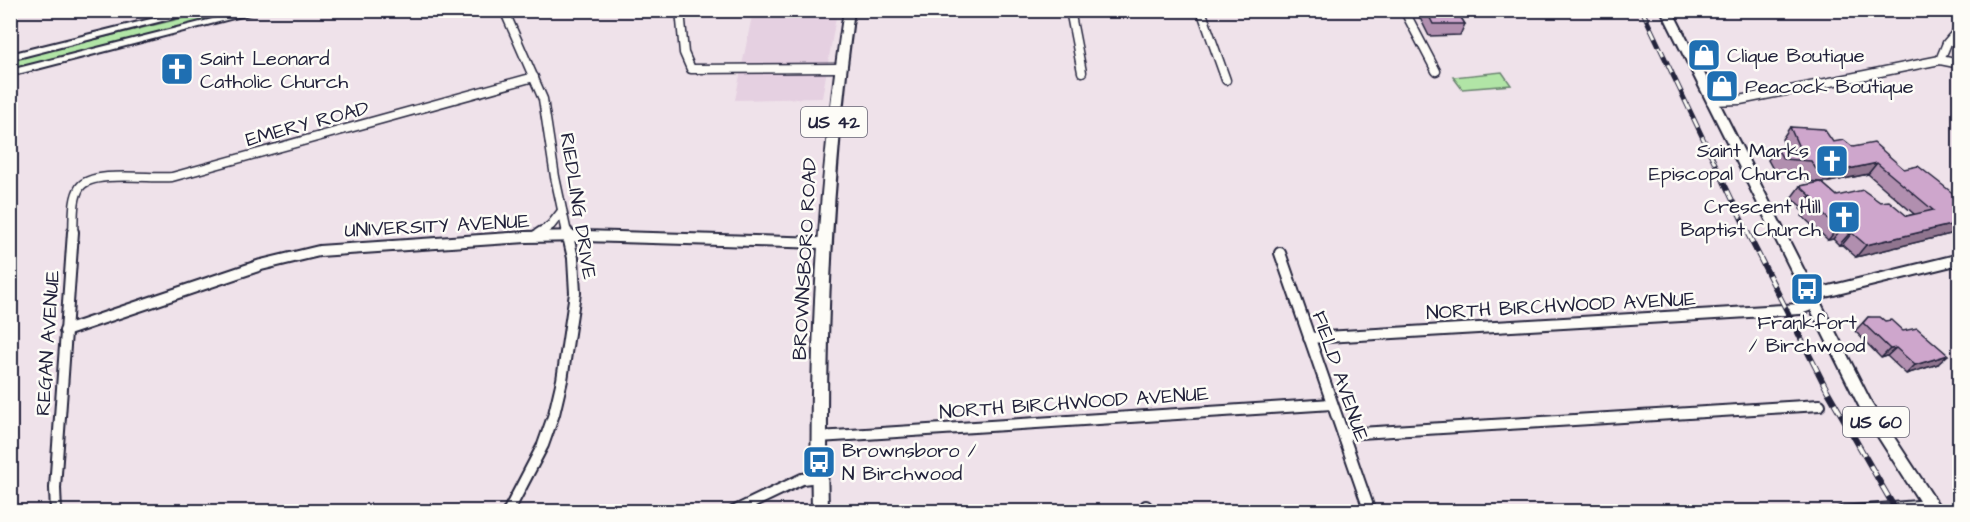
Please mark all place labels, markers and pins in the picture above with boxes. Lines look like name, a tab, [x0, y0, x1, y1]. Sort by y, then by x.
shop icon: Clique Boutique	[1686, 37, 1722, 73]
place label: Clique Boutique	[1727, 42, 1865, 70]
place label: Saint Leonard Catholic Church	[200, 45, 348, 96]
church icon: Saint Leonard Catholic Church	[159, 51, 195, 87]
shop icon: Peacock Boutique	[1704, 68, 1740, 104]
place label: Peacock Boutique	[1745, 73, 1914, 101]
place label: Saint Marks Episcopal Church	[1649, 137, 1809, 188]
church icon: Saint Marks Episcopal Church	[1814, 143, 1850, 179]
place label: Crescent Hill Baptist Church	[1680, 193, 1821, 244]
church icon: Crescent Hill Baptist Church	[1826, 199, 1862, 235]
bus stop icon: Frankfort / Birchwood	[1789, 271, 1825, 307]
place label: Frankfort / Birchwood	[1749, 309, 1865, 360]
place label: Brownsboro / N Birchwood	[842, 437, 977, 488]
bus stop icon: Brownsboro / N Birchwood	[801, 444, 837, 480]

